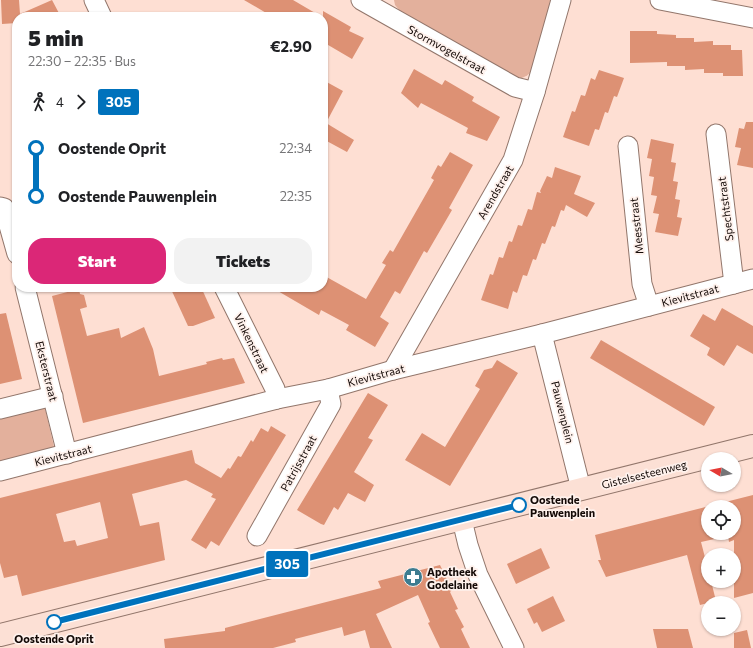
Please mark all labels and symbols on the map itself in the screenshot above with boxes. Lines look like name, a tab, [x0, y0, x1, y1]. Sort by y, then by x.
street label: Stormvogelstraat	[406, 22, 489, 76]
street label: Arendstraat	[474, 162, 516, 221]
street label: Spechtstraat	[715, 176, 735, 242]
street label: Meesstraat	[627, 197, 645, 255]
street label: Kievitstraat	[660, 281, 720, 309]
street label: Vinkenstraat	[232, 311, 272, 375]
street label: Eksterstraat	[33, 339, 61, 403]
street label: Kievitstraat	[346, 361, 406, 389]
street label: Pauwenplein	[549, 379, 577, 445]
street label: Patrijsstraat	[277, 432, 319, 493]
street label: Kievitstraat	[33, 441, 93, 468]
north arrow	[701, 452, 741, 492]
street label: Gistelsesteenweg	[600, 457, 688, 491]
place label: Oostende Pauwenplein	[530, 493, 595, 519]
marker: Oostende Pauwenplein	[511, 497, 527, 513]
line badge: 305	[264, 551, 310, 577]
place label: Apotheek Godelaine	[427, 565, 478, 591]
pharmacy icon: Apotheek Godelaine	[402, 566, 424, 588]
marker: Oostende Oprit	[46, 614, 62, 630]
place label: Oostende Oprit	[14, 632, 94, 645]

